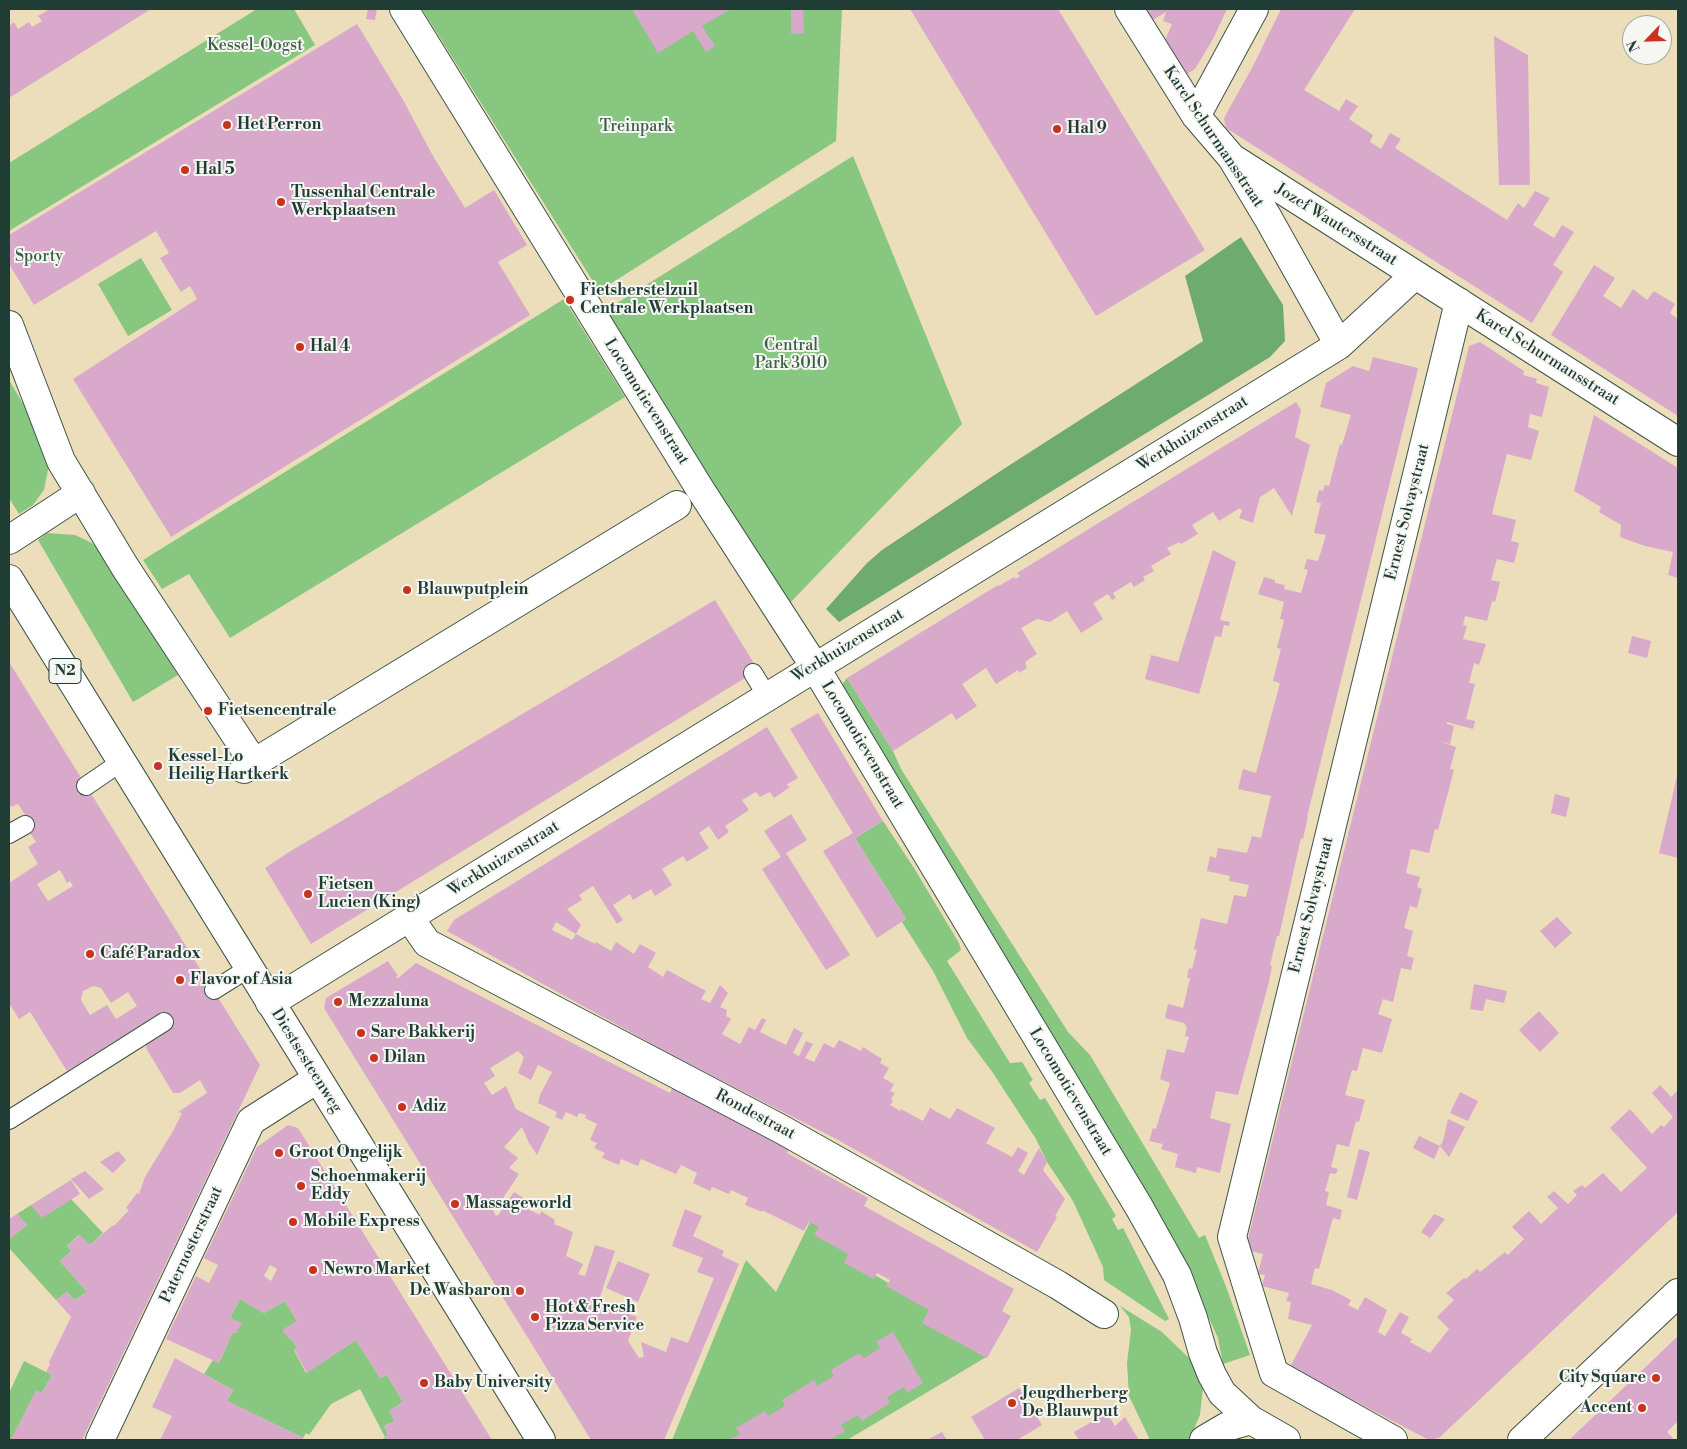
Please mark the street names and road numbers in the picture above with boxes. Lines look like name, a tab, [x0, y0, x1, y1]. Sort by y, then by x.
street label: Karel Schurmansstraat	[1158, 63, 1268, 211]
street label: Jozef Wautersstraat	[1271, 180, 1401, 270]
street label: Karel Schurmansstraat	[1471, 306, 1623, 410]
street label: Locomotievenstraat	[599, 335, 693, 469]
street label: Werkhuizenstraat	[1134, 392, 1252, 476]
street label: Ernest Solvaystraat	[1382, 442, 1434, 582]
street label: Werkhuizenstraat	[788, 605, 908, 687]
road number: N2	[49, 658, 81, 684]
street label: Locomotievenstraat	[816, 678, 908, 812]
street label: Werkhuizenstraat	[445, 817, 563, 901]
street label: Ernest Solvaystraat	[1286, 835, 1338, 975]
street label: Diestsesteenweg	[266, 1005, 346, 1117]
street label: Locomotievenstraat	[1024, 1025, 1116, 1159]
street label: Rondestraat	[712, 1086, 798, 1144]
street label: Paternosterstraat	[157, 1184, 227, 1306]

